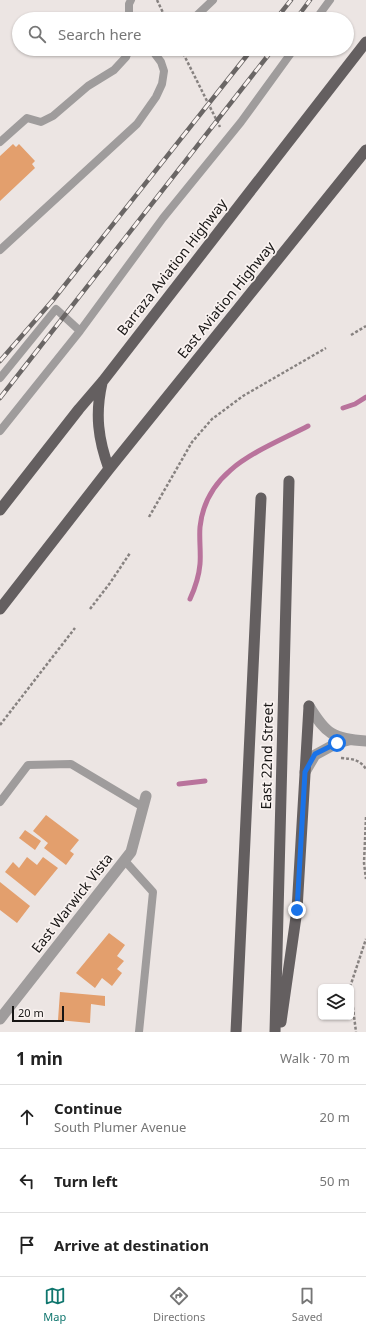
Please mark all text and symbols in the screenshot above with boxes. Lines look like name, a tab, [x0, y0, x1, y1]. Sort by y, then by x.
search box	[12, 12, 354, 56]
icon: search	[26, 23, 48, 45]
text: Search here	[58, 24, 141, 44]
street label: Barraza Aviation Highway	[112, 194, 231, 339]
street label: East Aviation Highway	[173, 237, 279, 362]
street label: East 22nd Street	[256, 702, 277, 810]
route start	[328, 734, 346, 752]
street label: East Warwick Vista	[27, 849, 116, 956]
route end	[288, 901, 306, 919]
map controls	[318, 984, 354, 1020]
button: layers	[318, 984, 354, 1020]
scale bar	[12, 1004, 64, 1023]
text: 20 m	[18, 1005, 44, 1020]
text: 1 min	[16, 1047, 63, 1070]
text: Walk · 70 m	[280, 1049, 350, 1067]
text: Continue	[54, 1098, 122, 1118]
icon: ahead	[16, 1106, 38, 1128]
text: 20 m	[320, 1108, 350, 1126]
text: South Plumer Avenue	[54, 1118, 186, 1136]
icon: left	[16, 1170, 38, 1192]
text: Turn left	[54, 1171, 118, 1191]
text: 50 m	[320, 1172, 350, 1190]
icon: arrive	[16, 1234, 38, 1256]
text: Arrive at destination	[54, 1235, 209, 1255]
tab: Map	[43, 1285, 66, 1324]
tab: Directions	[153, 1285, 205, 1324]
tab: Saved	[292, 1285, 323, 1324]

